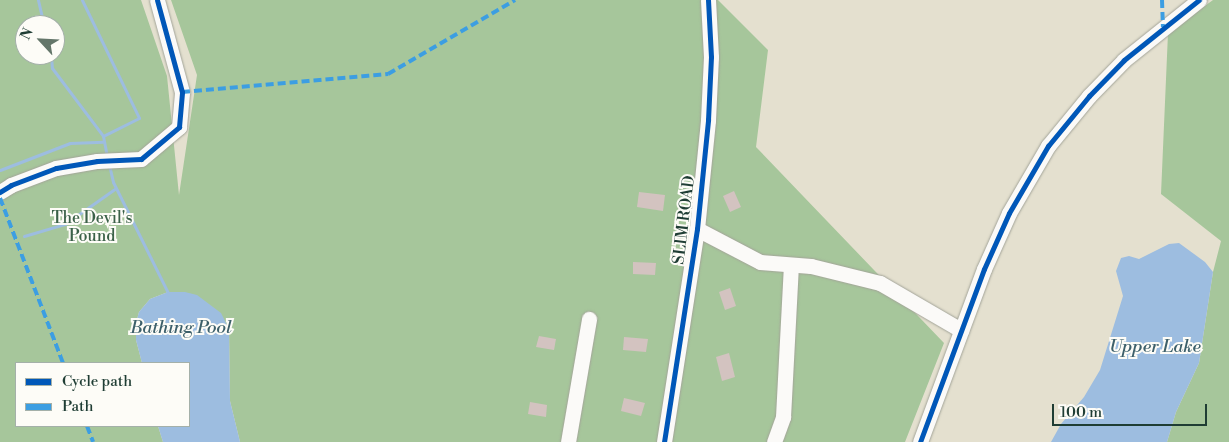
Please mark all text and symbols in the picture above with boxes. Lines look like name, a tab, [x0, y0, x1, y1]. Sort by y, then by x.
north arrow	[15, 15, 65, 65]
text: N	[17, 25, 38, 43]
street label: SLIM ROAD	[669, 175, 699, 265]
park label: The Devil's Pound	[52, 208, 132, 246]
water label: Bathing Pool	[130, 317, 232, 339]
water label: Upper Lake	[1109, 336, 1201, 358]
legend	[15, 362, 190, 427]
text: Cycle path	[62, 372, 132, 391]
scale bar	[1054, 394, 1209, 426]
text: Path	[62, 397, 94, 416]
text: 100 m	[1060, 403, 1102, 422]

